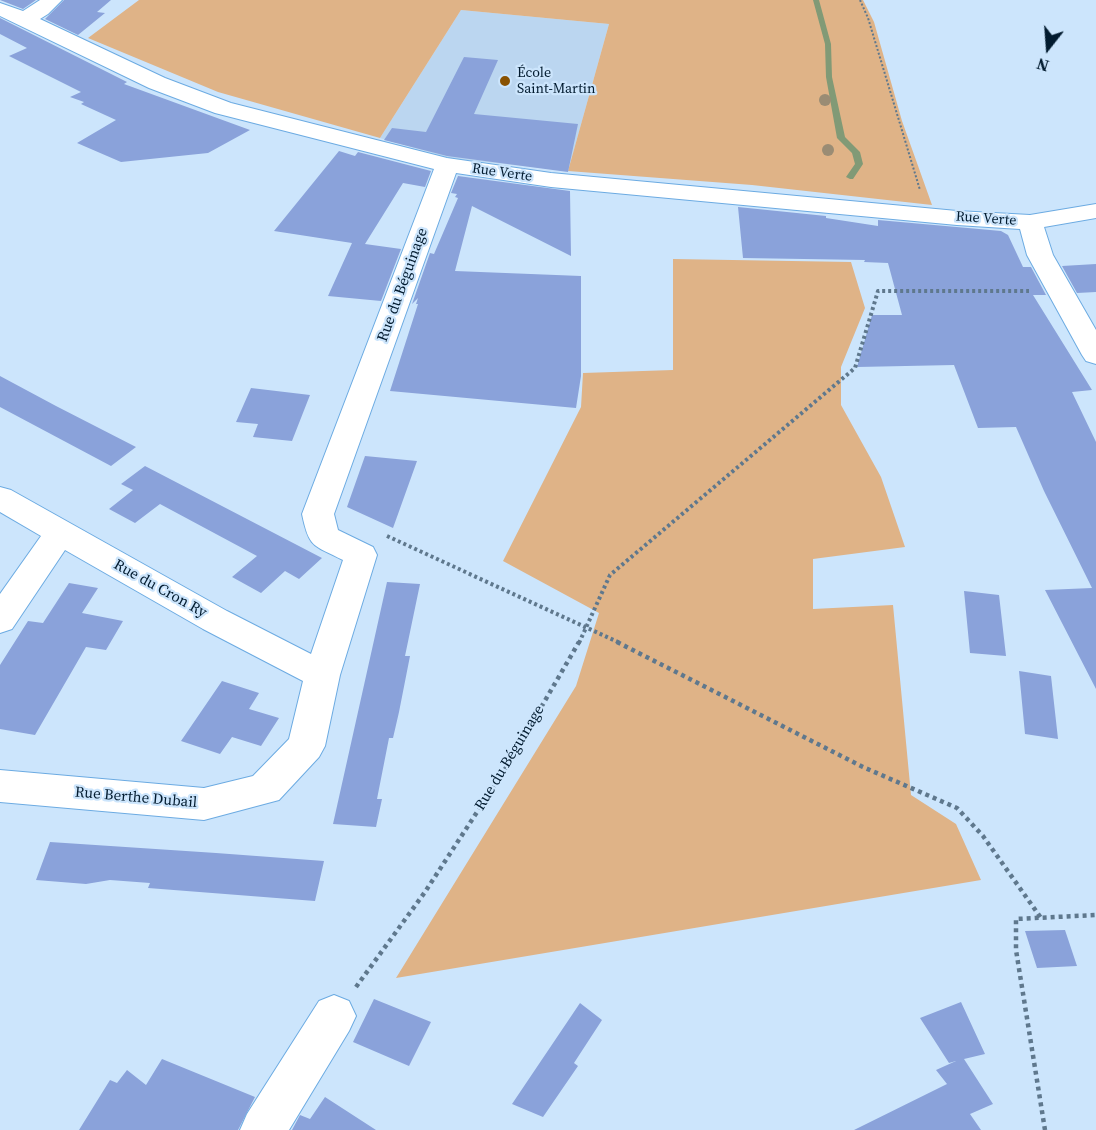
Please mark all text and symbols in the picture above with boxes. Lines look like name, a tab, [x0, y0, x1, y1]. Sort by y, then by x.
north arrow	[1018, 18, 1078, 78]
text: N	[1034, 53, 1052, 77]
place label: École Saint-Martin	[517, 65, 595, 98]
marker: École Saint-Martin	[498, 74, 512, 88]
street label: Rue Verte	[471, 160, 533, 186]
street label: Rue Verte	[955, 208, 1017, 230]
street label: Rue du Béguinage	[374, 226, 432, 344]
street label: Rue du Cron Ry	[110, 556, 210, 622]
street label: Rue du Béguinage	[471, 702, 549, 814]
street label: Rue Berthe Dubail	[74, 784, 198, 812]

